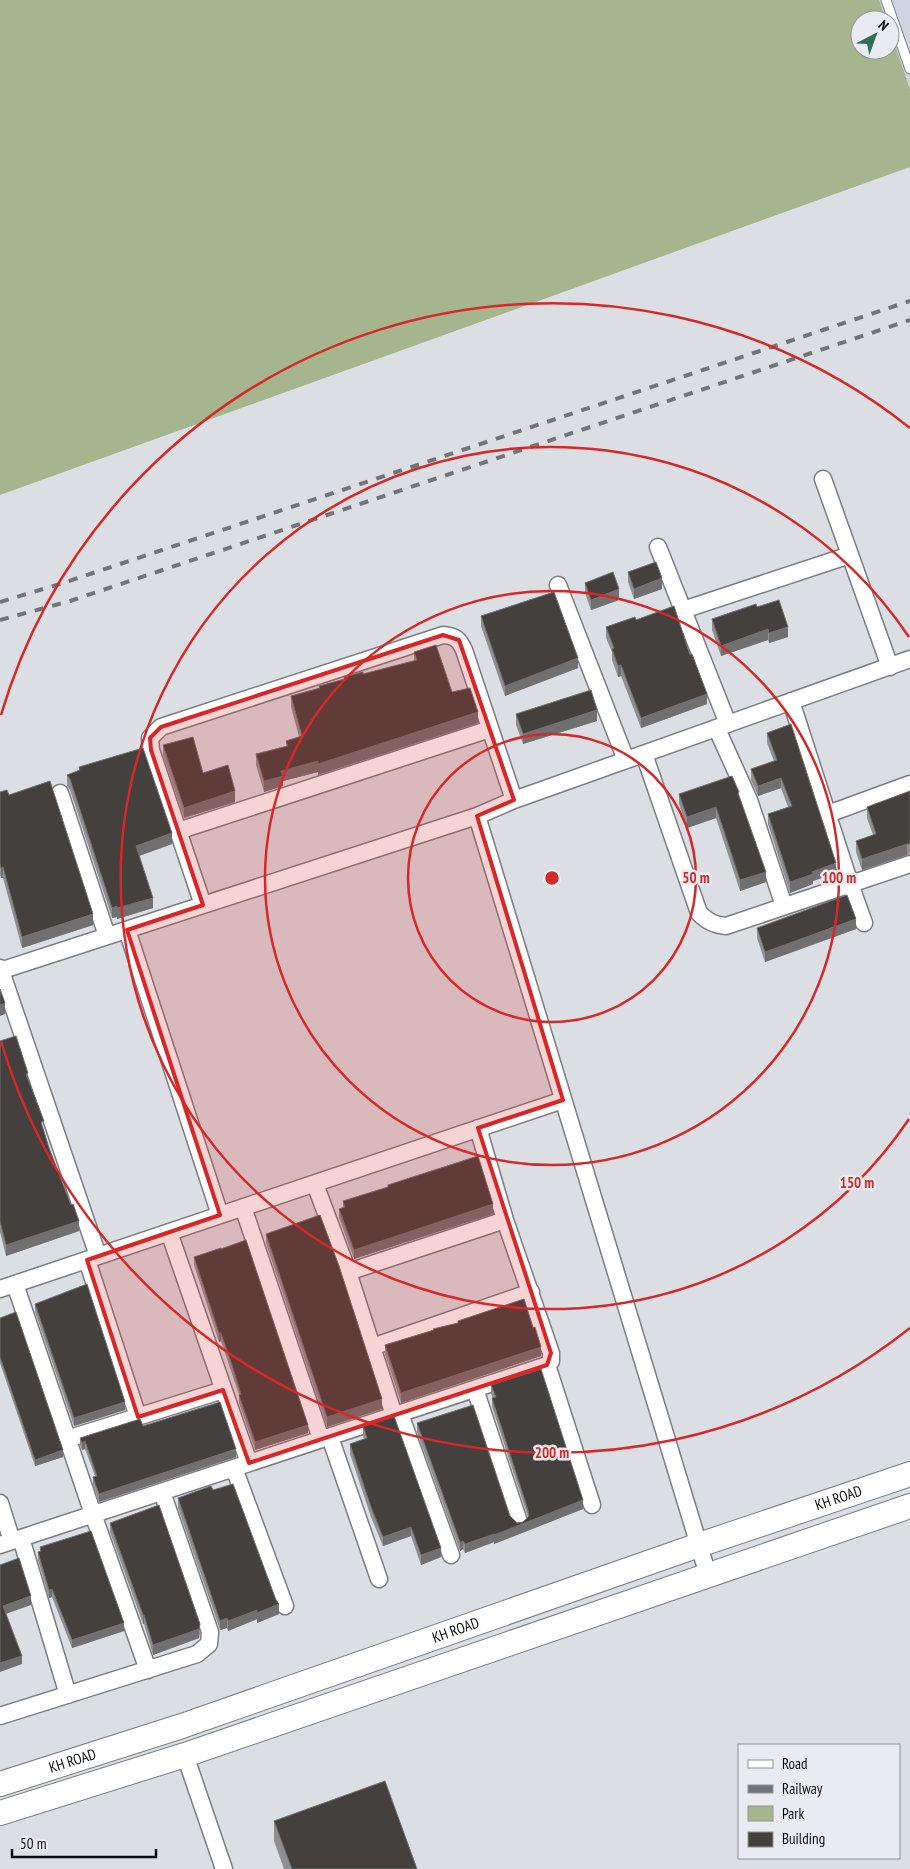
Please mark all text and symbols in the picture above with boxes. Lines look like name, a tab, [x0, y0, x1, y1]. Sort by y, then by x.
north arrow	[850, 10, 900, 60]
text: N	[875, 16, 892, 34]
text: 50 m	[682, 868, 710, 887]
text: 100 m	[822, 868, 856, 887]
centre of rings	[543, 869, 561, 887]
text: 150 m	[840, 1173, 874, 1192]
text: 200 m	[535, 1443, 569, 1462]
street label: KH ROAD	[812, 1481, 864, 1514]
street label: KH ROAD	[430, 1613, 482, 1647]
street label: KH ROAD	[46, 1744, 98, 1777]
legend	[738, 1744, 900, 1859]
text: Road	[782, 1754, 808, 1773]
text: Railway	[782, 1779, 823, 1798]
text: Park	[782, 1804, 804, 1823]
scale bar	[12, 1826, 156, 1858]
text: Building	[782, 1829, 825, 1848]
text: 50 m	[20, 1834, 46, 1853]

